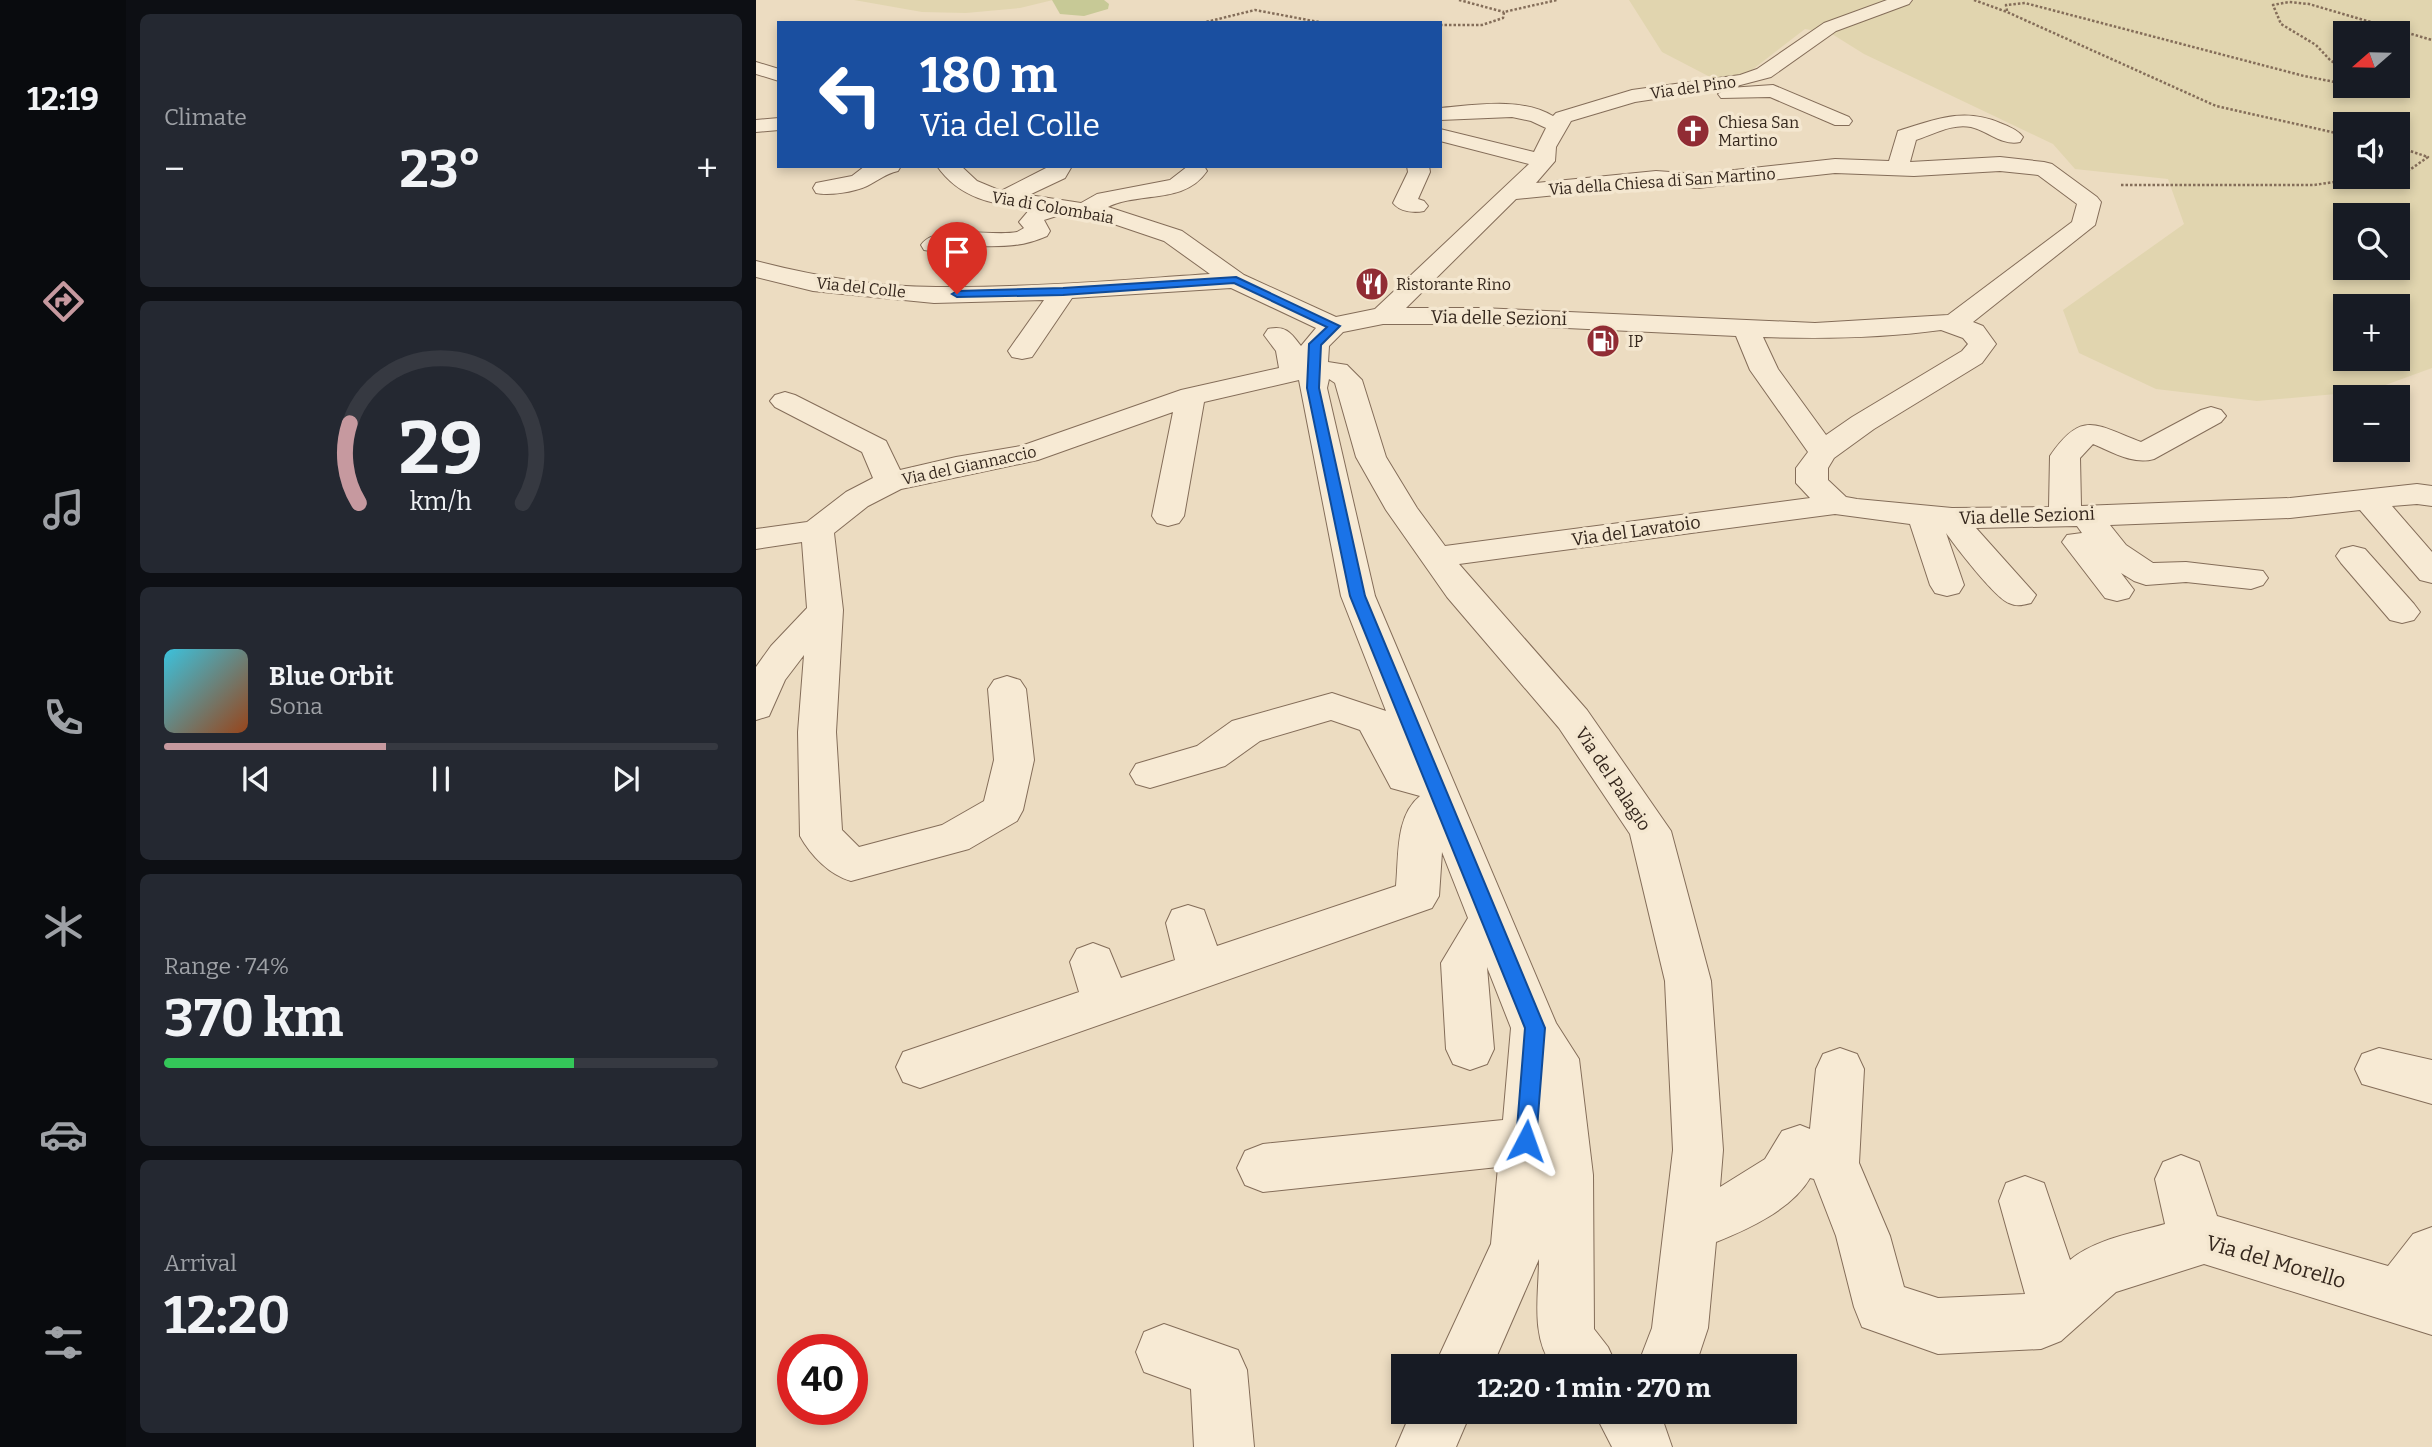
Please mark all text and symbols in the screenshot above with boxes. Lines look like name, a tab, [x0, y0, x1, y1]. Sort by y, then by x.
north arrow	[2333, 21, 2410, 98]
map controls	[2333, 21, 2410, 462]
text: 180 m	[920, 46, 1057, 105]
icon: left	[805, 49, 896, 140]
street label: Via del Pino	[1649, 72, 1737, 103]
text: 12:19	[27, 80, 99, 118]
text: Climate	[164, 103, 247, 131]
text: Via del Colle	[920, 106, 1100, 144]
church icon: Chiesa San Martino	[1674, 112, 1712, 150]
button: sound	[2333, 112, 2410, 189]
place label: Chiesa San Martino	[1718, 113, 1799, 150]
text: 23°	[400, 138, 482, 201]
text: −	[164, 146, 185, 192]
text: +	[696, 146, 718, 192]
street label: Via della Chiesa di San Martino	[1548, 164, 1776, 199]
street label: Via di Colombaia	[990, 187, 1116, 228]
button: search	[2333, 203, 2410, 280]
pin	[927, 222, 987, 294]
icon: arrive	[938, 233, 976, 271]
restaurant icon: Ristorante Rino	[1353, 265, 1391, 303]
street label: Via del Colle	[815, 273, 907, 302]
place label: Ristorante Rino	[1396, 275, 1511, 294]
icon: directions	[39, 277, 88, 326]
button: +	[2333, 294, 2410, 371]
street label: Via delle Sezioni	[1431, 306, 1567, 330]
fuel station icon: IP	[1584, 322, 1622, 360]
place label: IP	[1628, 332, 1643, 351]
button: −	[2333, 385, 2410, 462]
text: 29	[399, 405, 483, 492]
street label: Via del Giannaccio	[900, 442, 1038, 489]
icon: music	[39, 485, 88, 534]
text: km/h	[410, 487, 472, 517]
street label: Via delle Sezioni	[1959, 503, 2095, 529]
street label: Via del Lavatoio	[1570, 511, 1702, 551]
text: Blue Orbit	[269, 661, 393, 692]
text: Sona	[269, 692, 323, 720]
icon: phone	[39, 693, 88, 742]
street label: Via del Palagio	[1570, 723, 1656, 835]
icon: previous	[237, 760, 275, 798]
icon: pause	[422, 760, 460, 798]
icon: next	[607, 760, 645, 798]
icon: climate	[39, 902, 88, 951]
text: Range · 74%	[164, 952, 289, 980]
text: 370 km	[164, 987, 343, 1050]
position arrow	[1489, 1104, 1563, 1178]
icon: car	[39, 1110, 88, 1159]
street label: Via del Morello	[2203, 1230, 2349, 1294]
text: Arrival	[164, 1249, 237, 1277]
text: 12:20	[164, 1284, 290, 1347]
icon: filters	[39, 1318, 88, 1367]
speed limit sign: 40	[777, 1334, 868, 1425]
text: 12:20 · 1 min · 270 m	[1477, 1373, 1711, 1404]

